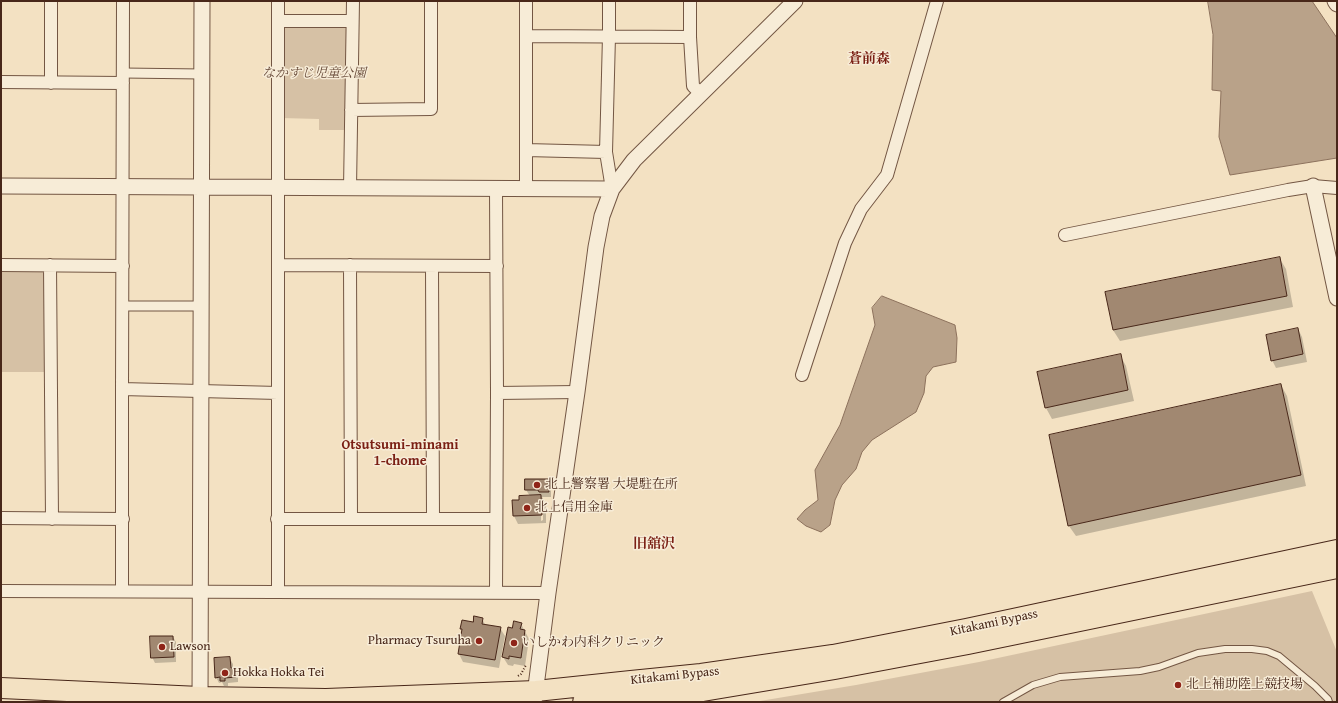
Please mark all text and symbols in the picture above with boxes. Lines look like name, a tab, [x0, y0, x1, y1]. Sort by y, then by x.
district label: 蒼前森	[848, 51, 890, 67]
park label: なかすじ児童公園	[262, 66, 366, 82]
district label: Otsutsumi-minami 1-chome	[341, 437, 459, 470]
place label: 北上警察署 大堤駐在所	[545, 477, 678, 493]
marker: 北上警察署 大堤駐在所	[532, 480, 542, 490]
place label: 北上信用金庫	[535, 500, 613, 516]
marker: 北上信用金庫	[522, 503, 532, 513]
district label: 旧舘沢	[633, 536, 675, 552]
street label: Kitakami Bypass	[949, 606, 1039, 640]
place label: Pharmacy Tsuruha	[368, 633, 471, 649]
place label: いしかわ内科クリニック	[522, 635, 665, 651]
marker: Pharmacy Tsuruha	[474, 636, 484, 646]
marker: いしかわ内科クリニック	[509, 638, 519, 648]
place label: Lawson	[170, 639, 211, 655]
marker: Lawson	[157, 642, 167, 652]
street label: Kitakami Bypass	[630, 664, 720, 688]
place label: Hokka Hokka Tei	[233, 665, 324, 681]
marker: Hokka Hokka Tei	[220, 668, 230, 678]
place label: 北上補助陸上競技場	[1186, 677, 1303, 693]
marker: 北上補助陸上競技場	[1173, 680, 1183, 690]

